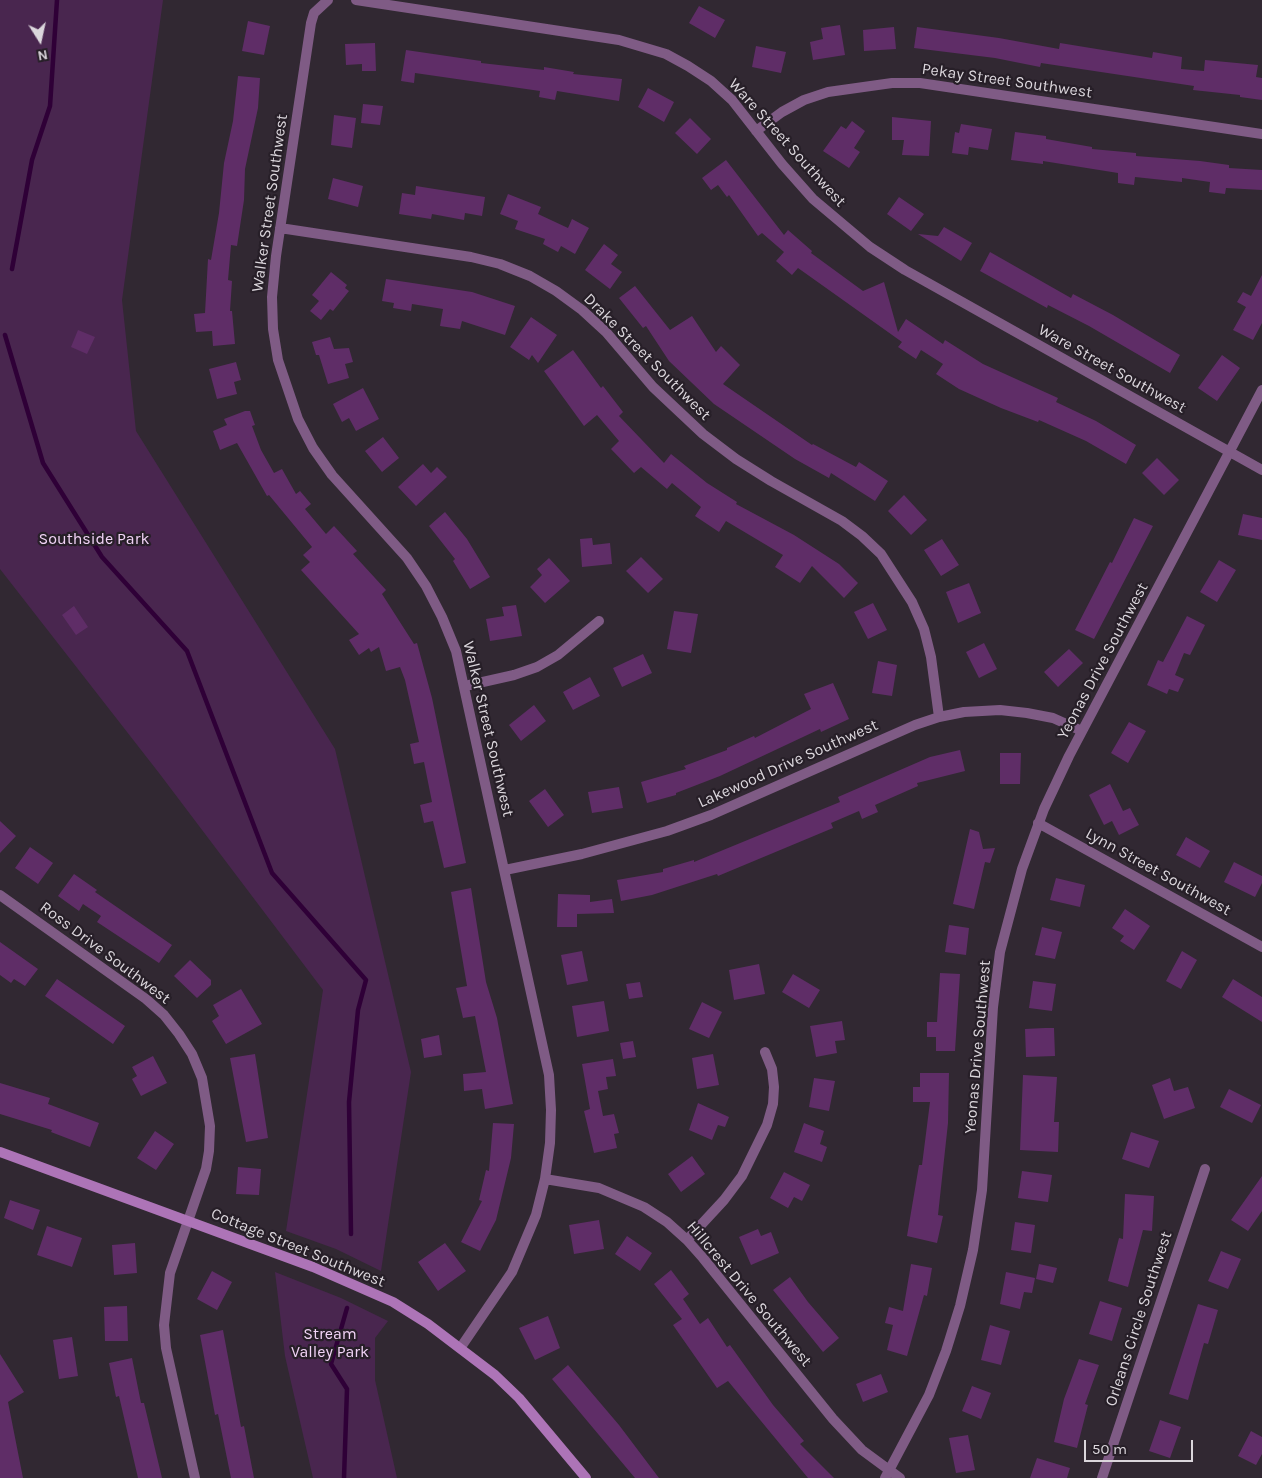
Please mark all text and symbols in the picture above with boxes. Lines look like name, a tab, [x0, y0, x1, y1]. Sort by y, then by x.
north arrow	[15, 15, 65, 65]
text: N	[36, 46, 49, 65]
street label: Pekay Street Southwest	[921, 60, 1093, 102]
street label: Ware Street Southwest	[724, 75, 850, 211]
street label: Walker Street Southwest	[248, 113, 292, 293]
street label: Drake Street Southwest	[579, 289, 715, 425]
street label: Ware Street Southwest	[1035, 320, 1189, 418]
park label: Southside Park	[39, 529, 149, 549]
street label: Yeonas Drive Southwest	[1054, 579, 1152, 743]
street label: Walker Street Southwest	[458, 639, 518, 819]
street label: Lakewood Drive Southwest	[695, 716, 881, 812]
street label: Lynn Street Southwest	[1082, 824, 1234, 920]
street label: Ross Drive Southwest	[36, 898, 174, 1008]
street label: Yeonas Drive Southwest	[961, 959, 995, 1135]
street label: Cottage Street Southwest	[208, 1204, 388, 1292]
street label: Hillcrest Drive Southwest	[682, 1217, 816, 1371]
street label: Orleans Circle Southwest	[1102, 1229, 1176, 1409]
park label: Stream Valley Park	[291, 1324, 369, 1362]
scale bar	[1087, 1430, 1196, 1462]
text: 50 m	[1092, 1440, 1127, 1458]

